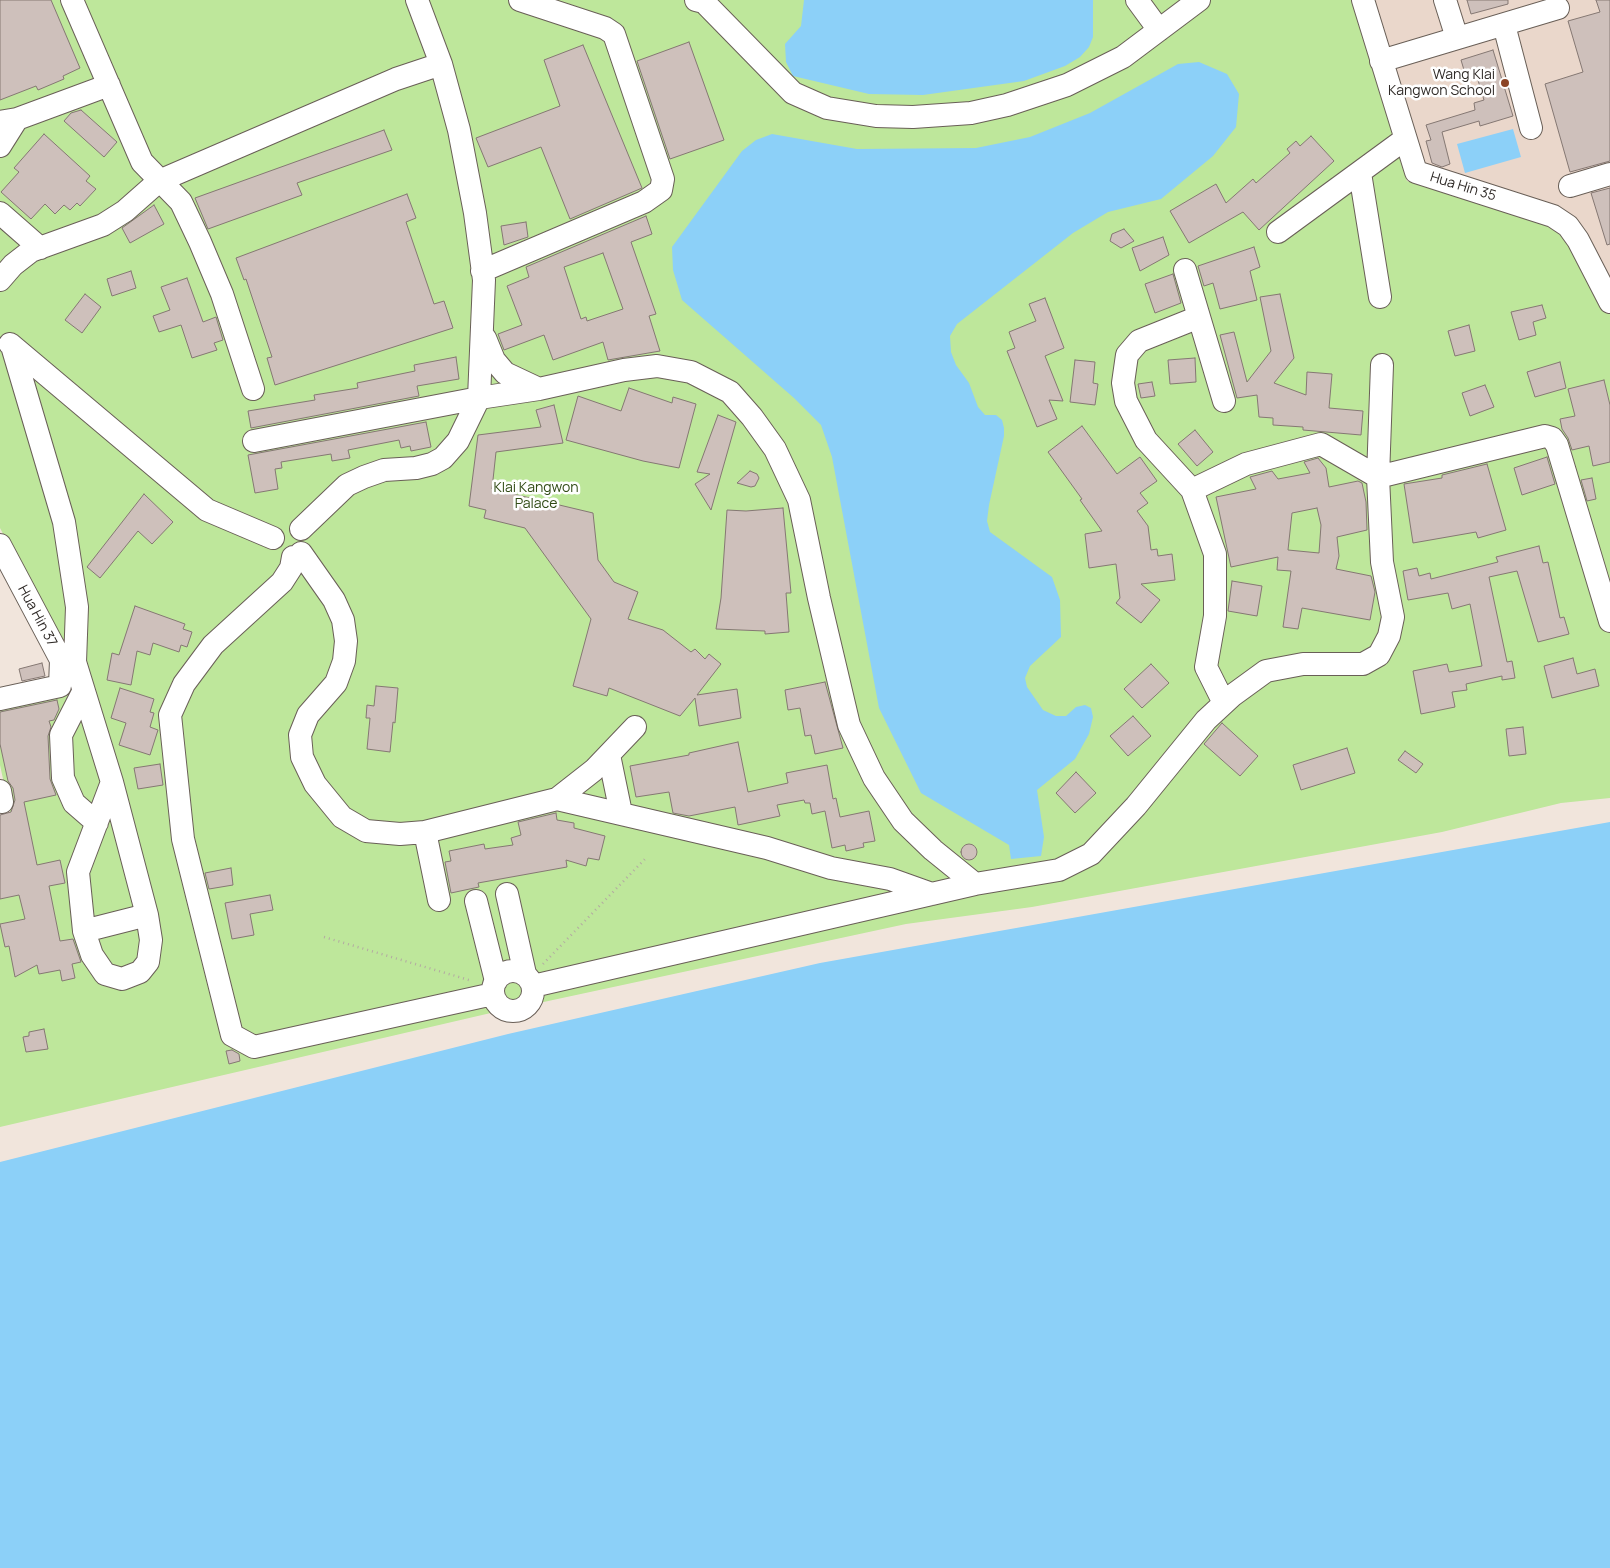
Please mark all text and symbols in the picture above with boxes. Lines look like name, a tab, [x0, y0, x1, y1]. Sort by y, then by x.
place label: Wang Klai Kangwon School	[1388, 67, 1495, 100]
marker: Wang Klai Kangwon School	[1499, 77, 1511, 89]
street label: Hua Hin 35	[1428, 169, 1498, 205]
park label: Klai Kangwon Palace	[493, 480, 579, 512]
street label: Hua Hin 37	[14, 582, 60, 650]

